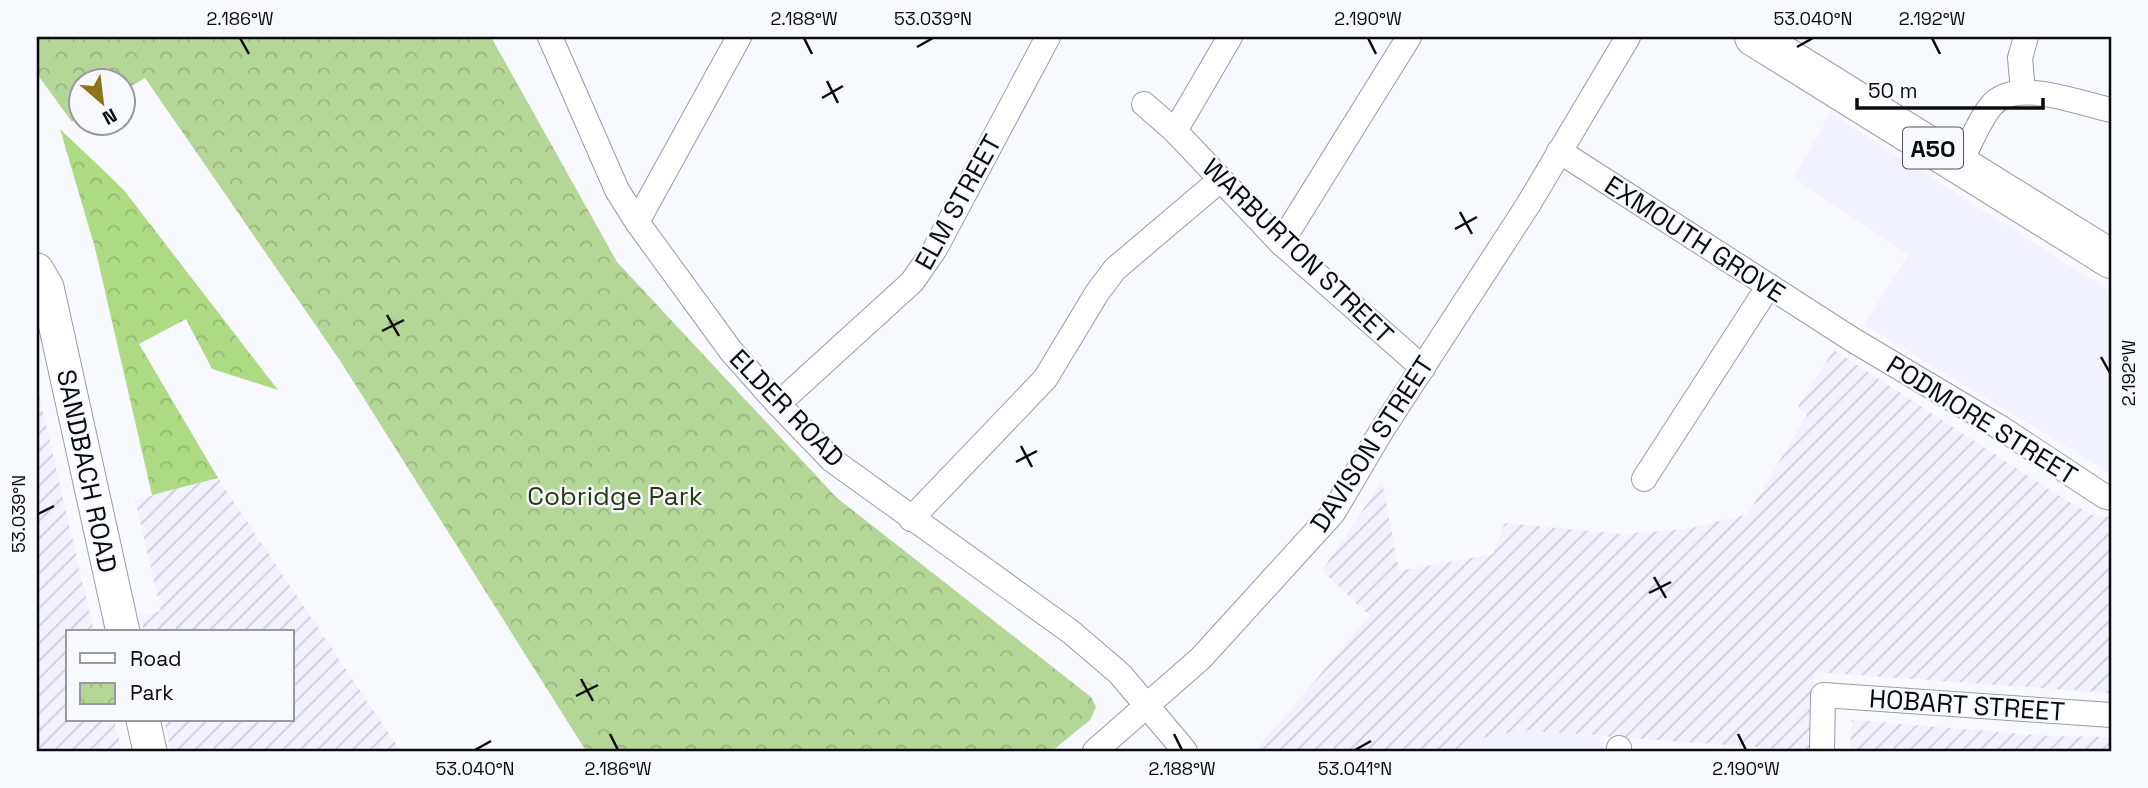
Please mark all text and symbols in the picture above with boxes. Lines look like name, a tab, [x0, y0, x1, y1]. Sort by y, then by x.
text: 2.186°W	[206, 7, 274, 30]
text: 2.188°W	[770, 7, 838, 30]
text: 53.039°N	[894, 7, 972, 30]
text: 2.190°W	[1334, 7, 1402, 30]
text: 53.040°N	[1773, 7, 1853, 30]
text: 2.192°W	[1899, 7, 1966, 30]
north arrow	[66, 66, 136, 136]
scale bar	[1857, 66, 2043, 110]
text: 50 m	[1868, 77, 1918, 104]
text: N	[98, 103, 121, 131]
street label: ELM STREET	[907, 128, 1009, 276]
road number: A50	[1903, 128, 1963, 168]
street label: WARBURTON STREET	[1195, 151, 1401, 351]
street label: EXMOUTH GROVE	[1598, 168, 1792, 310]
text: 2.192°W	[2117, 339, 2140, 406]
street label: ELDER ROAD	[722, 342, 852, 474]
street label: PODMORE STREET	[1880, 348, 2084, 492]
street label: DAVISON STREET	[1302, 350, 1442, 538]
street label: SANDBACH ROAD	[49, 366, 125, 576]
text: 53.039°N	[7, 475, 30, 553]
park label: Cobridge Park	[527, 479, 703, 513]
legend	[66, 630, 294, 722]
text: Road	[130, 645, 182, 672]
text: Park	[130, 679, 174, 706]
street label: HOBART STREET	[1868, 681, 2066, 729]
text: 53.040°N	[435, 757, 515, 780]
text: 2.186°W	[584, 757, 652, 780]
text: 2.188°W	[1148, 757, 1216, 780]
text: 53.041°N	[1318, 757, 1392, 780]
text: 2.190°W	[1712, 757, 1780, 780]

